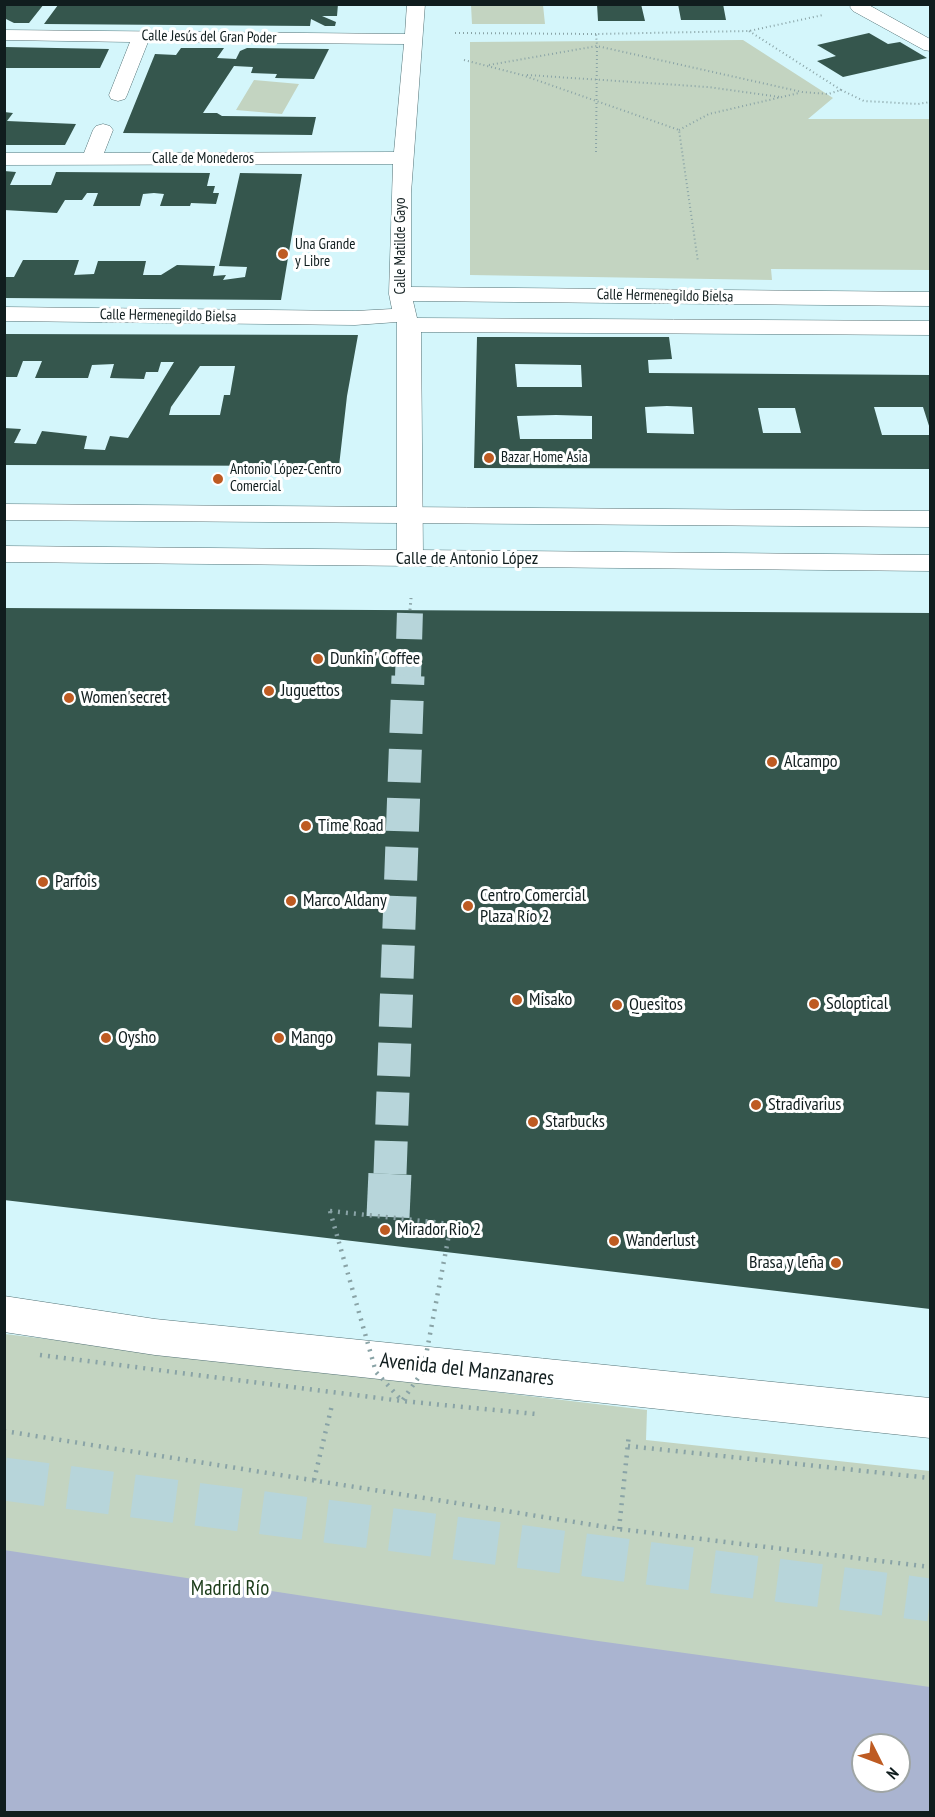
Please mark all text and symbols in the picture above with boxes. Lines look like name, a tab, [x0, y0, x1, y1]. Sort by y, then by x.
street label: Calle Jesús del Gran Poder	[141, 27, 277, 47]
street label: Calle de Monederos	[152, 150, 254, 168]
street label: Calle Matilde Gayo	[392, 198, 410, 294]
place label: Una Grande y Libre	[295, 236, 355, 271]
marker: Una Grande y Libre	[276, 247, 290, 261]
street label: Calle Hermenegildo Bielsa	[597, 286, 733, 306]
street label: Calle Hermenegildo Bielsa	[100, 306, 236, 326]
place label: Bazar Home Asia	[501, 449, 588, 467]
marker: Bazar Home Asia	[482, 451, 496, 465]
place label: Antonio López-Centro Comercial	[230, 461, 342, 496]
marker: Antonio López-Centro Comercial	[211, 472, 225, 486]
street label: Calle de Antonio López	[396, 548, 538, 570]
place label: Dunkin' Coffee	[330, 648, 420, 670]
marker: Dunkin' Coffee	[311, 652, 325, 666]
place label: Juguettos	[281, 680, 340, 702]
marker: Juguettos	[262, 684, 276, 698]
place label: Women'secret	[81, 687, 167, 709]
marker: Women'secret	[62, 691, 76, 705]
place label: Alcampo	[784, 751, 838, 773]
marker: Alcampo	[765, 755, 779, 769]
place label: Time Road	[318, 815, 384, 837]
marker: Time Road	[299, 819, 313, 833]
place label: Parfois	[55, 871, 97, 893]
marker: Parfois	[36, 875, 50, 889]
place label: Centro Comercial Plaza Río 2	[480, 885, 586, 928]
place label: Marco Aldany	[303, 890, 387, 912]
marker: Marco Aldany	[284, 894, 298, 908]
marker: Centro Comercial Plaza Río 2	[461, 899, 475, 913]
place label: Misako	[529, 989, 572, 1011]
marker: Misako	[510, 993, 524, 1007]
place label: Soloptical	[826, 993, 888, 1015]
place label: Quesitos	[629, 994, 683, 1016]
marker: Soloptical	[807, 997, 821, 1011]
marker: Quesitos	[610, 998, 624, 1012]
place label: Oysho	[118, 1027, 156, 1049]
place label: Mango	[291, 1027, 333, 1049]
marker: Oysho	[99, 1031, 113, 1045]
marker: Mango	[272, 1031, 286, 1045]
place label: Stradivarius	[768, 1094, 841, 1116]
marker: Stradivarius	[749, 1098, 763, 1112]
place label: Starbucks	[545, 1111, 605, 1133]
marker: Starbucks	[526, 1115, 540, 1129]
place label: Mirador Rio 2	[397, 1219, 481, 1241]
marker: Mirador Rio 2	[378, 1223, 392, 1237]
place label: Wanderlust	[626, 1230, 696, 1252]
marker: Wanderlust	[607, 1234, 621, 1248]
place label: Brasa y leña	[749, 1252, 824, 1274]
marker: Brasa y leña	[829, 1256, 843, 1270]
street label: Avenida del Manzanares	[379, 1348, 555, 1392]
park label: Madrid Río	[191, 1576, 269, 1602]
north arrow	[851, 1733, 911, 1793]
text: N	[883, 1764, 903, 1784]

